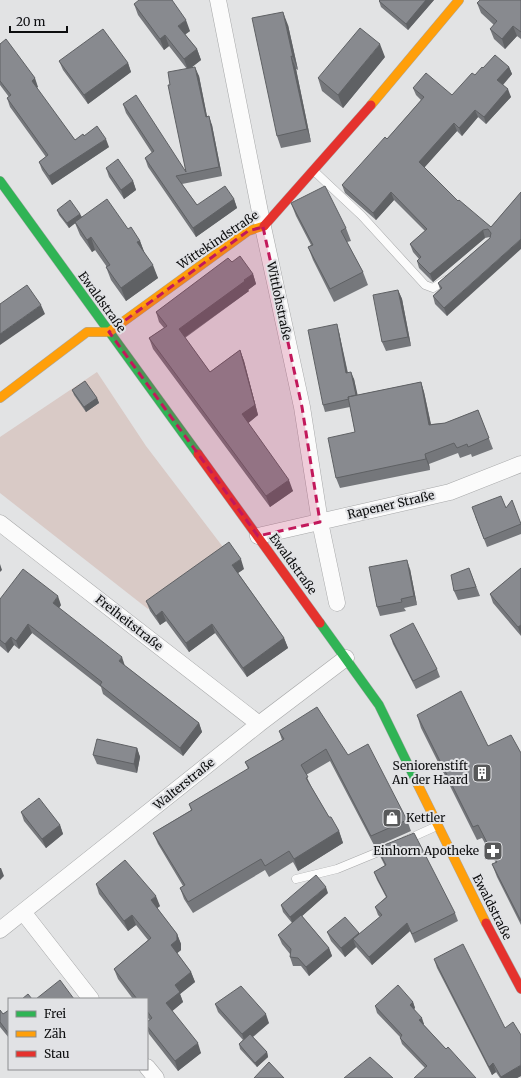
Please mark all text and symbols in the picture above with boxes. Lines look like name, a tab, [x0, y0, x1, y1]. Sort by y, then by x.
scale bar	[10, 8, 67, 34]
text: 20 m	[16, 14, 45, 29]
street label: Wittekindstraße	[174, 207, 261, 273]
street label: Wittlohstraße	[264, 259, 295, 342]
street label: Ewaldstraße	[75, 268, 130, 335]
street label: Rapener Straße	[346, 487, 436, 522]
street label: Ewaldstraße	[266, 530, 321, 597]
street label: Freiheitstraße	[93, 592, 166, 654]
street label: Walterstraße	[149, 754, 217, 813]
place label: Seniorenstift An der Haard	[391, 758, 468, 787]
building icon: Seniorenstift An der Haard	[471, 762, 493, 784]
shop icon: Kettler	[381, 807, 403, 829]
place label: Kettler	[406, 810, 446, 825]
pharmacy icon: Einhorn Apotheke	[482, 840, 504, 862]
place label: Einhorn Apotheke	[373, 843, 479, 858]
street label: Ewaldstraße	[470, 871, 515, 942]
legend	[8, 998, 148, 1070]
text: Frei	[44, 1006, 66, 1021]
text: Zäh	[44, 1026, 66, 1041]
text: Stau	[44, 1046, 70, 1061]

